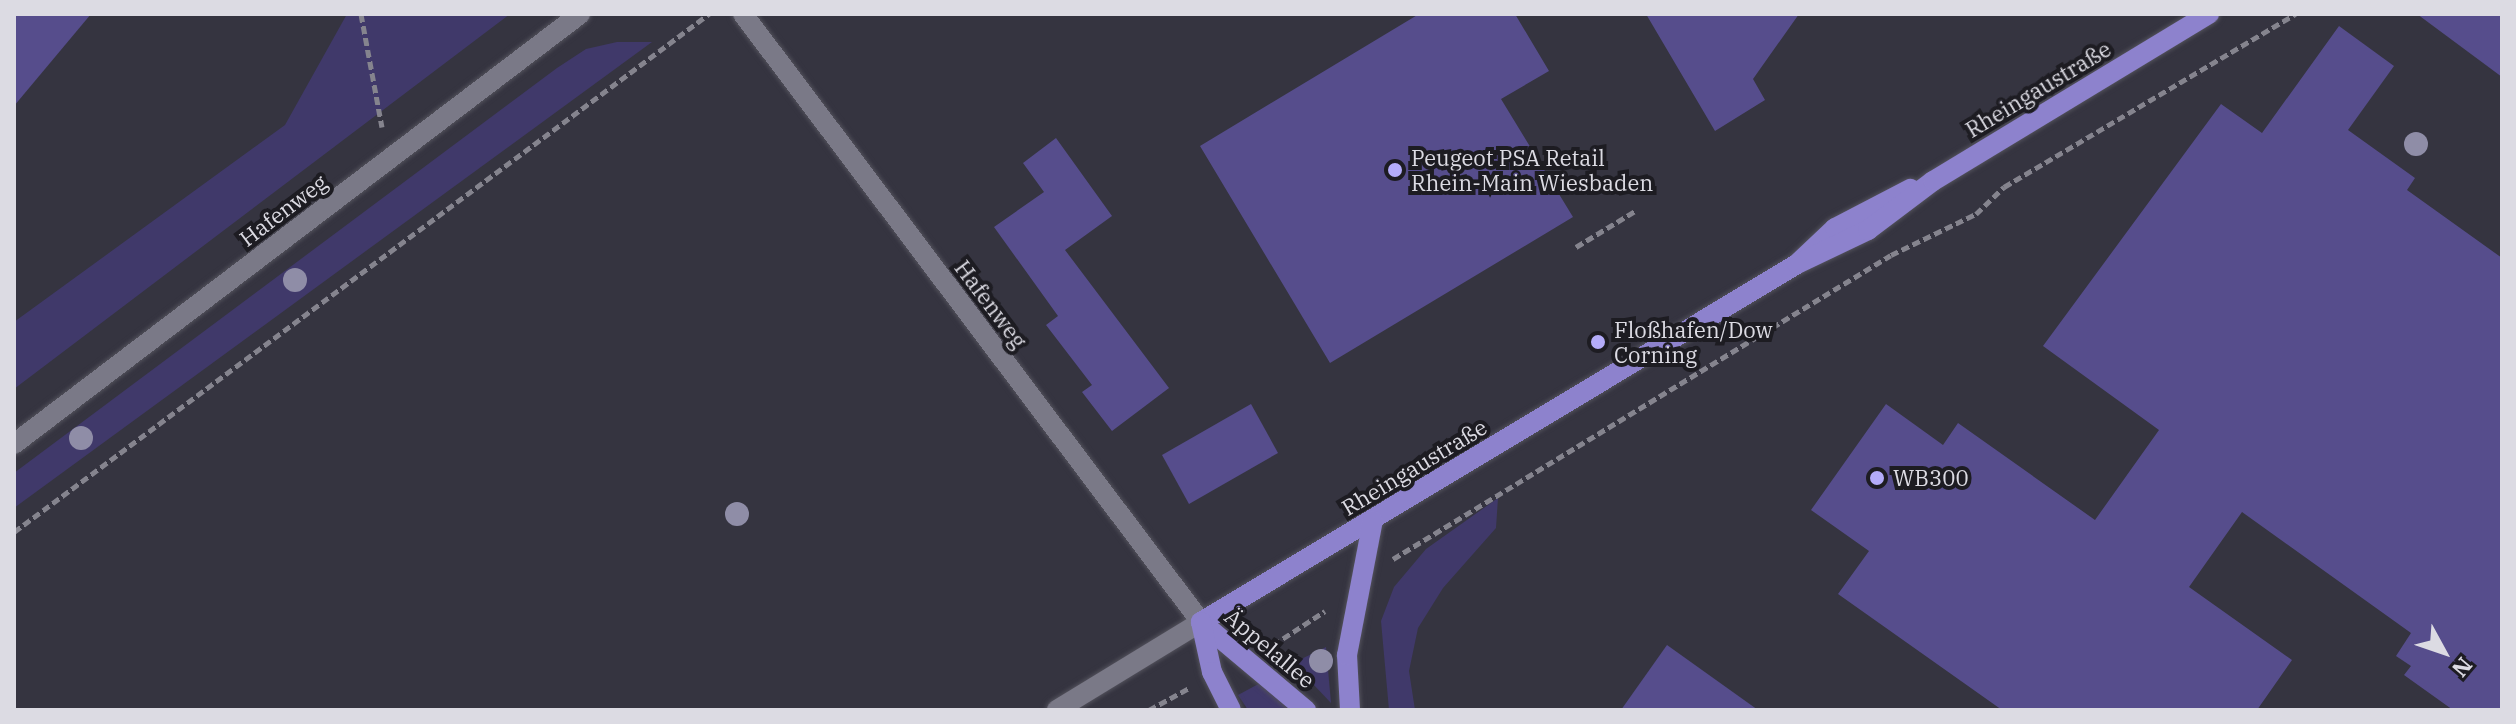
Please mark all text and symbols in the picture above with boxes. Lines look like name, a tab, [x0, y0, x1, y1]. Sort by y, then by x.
street label: Rheingaustraße	[1961, 35, 2115, 143]
place label: Peugeot PSA Retail Rhein-Main Wiesbaden	[1411, 144, 1653, 196]
marker: Peugeot PSA Retail Rhein-Main Wiesbaden	[1386, 161, 1404, 179]
street label: Hafenweg	[234, 168, 332, 252]
street label: Hafenweg	[949, 255, 1033, 353]
place label: Floßhafen/Dow Corning	[1614, 316, 1773, 368]
marker: Floßhafen/Dow Corning	[1589, 333, 1607, 351]
street label: Rheingaustraße	[1337, 413, 1491, 521]
place label: WB300	[1893, 465, 1969, 491]
marker: WB300	[1868, 469, 1886, 487]
street label: Äppelallee	[1220, 603, 1320, 693]
north arrow	[2404, 612, 2484, 692]
text: N	[2446, 652, 2479, 684]

